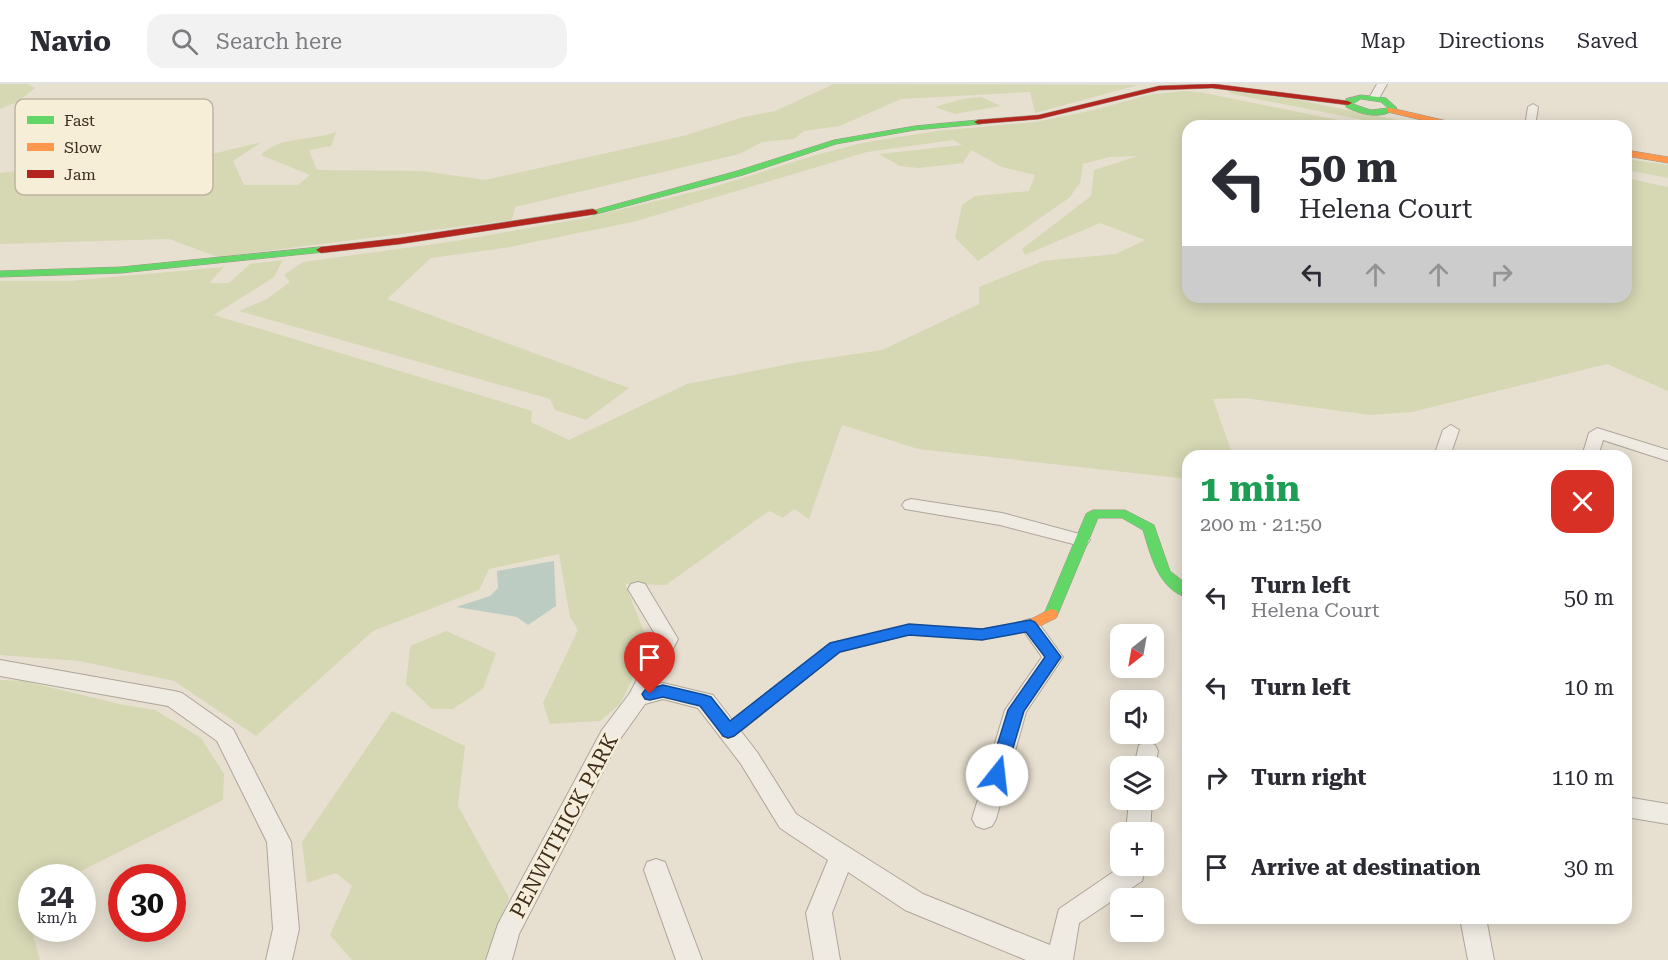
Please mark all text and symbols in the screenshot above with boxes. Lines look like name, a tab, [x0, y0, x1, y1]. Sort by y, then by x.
search box	[147, 14, 567, 68]
text: Navio	[30, 25, 111, 58]
icon: search	[168, 25, 201, 58]
text: Search here	[216, 29, 342, 54]
text: Map	[1361, 29, 1405, 53]
text: Directions	[1438, 29, 1544, 53]
text: Saved	[1577, 29, 1638, 53]
legend	[15, 99, 213, 195]
text: Fast	[64, 111, 95, 130]
text: Slow	[64, 138, 102, 157]
text: 50 m	[1299, 143, 1397, 192]
icon: left	[1200, 144, 1278, 222]
text: Jam	[64, 165, 96, 184]
text: Helena Court	[1299, 193, 1472, 225]
icon: left	[1296, 258, 1329, 291]
icon: ahead	[1359, 258, 1392, 291]
icon: ahead	[1422, 258, 1455, 291]
icon: right	[1485, 258, 1518, 291]
text: 1 min	[1200, 468, 1300, 510]
button: close	[1551, 470, 1614, 533]
text: 200 m · 21:50	[1200, 512, 1322, 536]
text: Turn left	[1251, 573, 1351, 598]
icon: left	[1200, 581, 1233, 614]
text: 50 m	[1564, 585, 1614, 610]
text: Helena Court	[1251, 598, 1379, 622]
north arrow	[1110, 624, 1164, 678]
map controls	[1110, 624, 1164, 942]
pin	[624, 632, 675, 694]
icon: arrive	[633, 641, 666, 674]
icon: left	[1200, 671, 1233, 704]
text: Turn left	[1251, 675, 1351, 700]
text: 10 m	[1564, 675, 1614, 700]
button: sound	[1110, 690, 1164, 744]
street label: PENWITHICK PARK	[505, 730, 623, 922]
position arrow	[965, 743, 1029, 807]
button: layers	[1110, 756, 1164, 810]
icon: right	[1200, 761, 1233, 794]
text: Turn right	[1251, 765, 1366, 790]
text: 110 m	[1551, 765, 1614, 790]
button: +	[1110, 822, 1164, 876]
icon: arrive	[1200, 851, 1233, 884]
text: Arrive at destination	[1251, 855, 1480, 880]
text: 30 m	[1564, 855, 1614, 880]
speed limit sign: 30	[108, 864, 186, 942]
text: 24	[40, 878, 74, 913]
button: −	[1110, 888, 1164, 942]
text: km/h	[37, 909, 77, 927]

